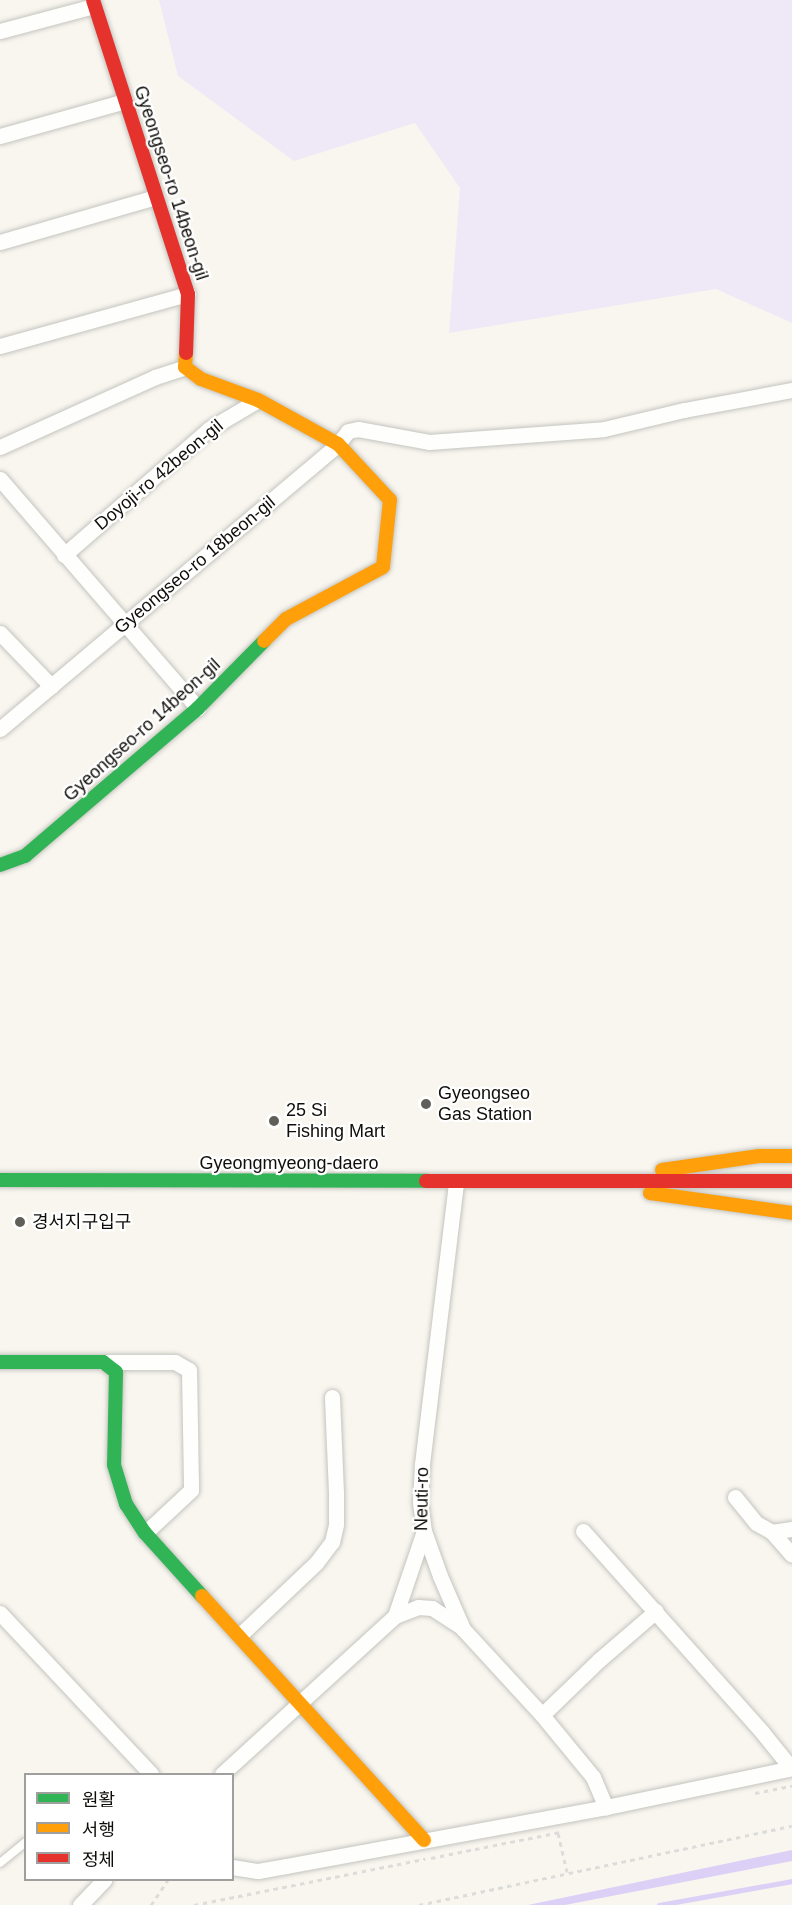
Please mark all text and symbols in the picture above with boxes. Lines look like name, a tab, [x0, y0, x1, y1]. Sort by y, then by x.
street label: Gyeongseo-ro 14beon-gil	[129, 83, 213, 283]
street label: Doyoji-ro 42beon-gil	[90, 415, 228, 535]
street label: Gyeongseo-ro 18beon-gil	[110, 491, 280, 639]
street label: Gyeongseo-ro 14beon-gil	[59, 654, 225, 806]
place label: Gyeongseo Gas Station	[438, 1083, 532, 1126]
marker: Gyeongseo Gas Station	[419, 1097, 433, 1111]
place label: 25 Si Fishing Mart	[286, 1100, 385, 1142]
marker: 25 Si Fishing Mart	[267, 1114, 281, 1128]
street label: Gyeongmyeong-daero	[199, 1152, 379, 1174]
place label: 경서지구입구	[32, 1211, 131, 1233]
marker: 경서지구입구	[13, 1215, 27, 1229]
street label: Neuti-ro	[411, 1467, 433, 1531]
legend	[24, 1773, 234, 1881]
text: 원활	[82, 1790, 115, 1810]
text: 서행	[82, 1820, 115, 1840]
text: 정체	[82, 1850, 115, 1870]

